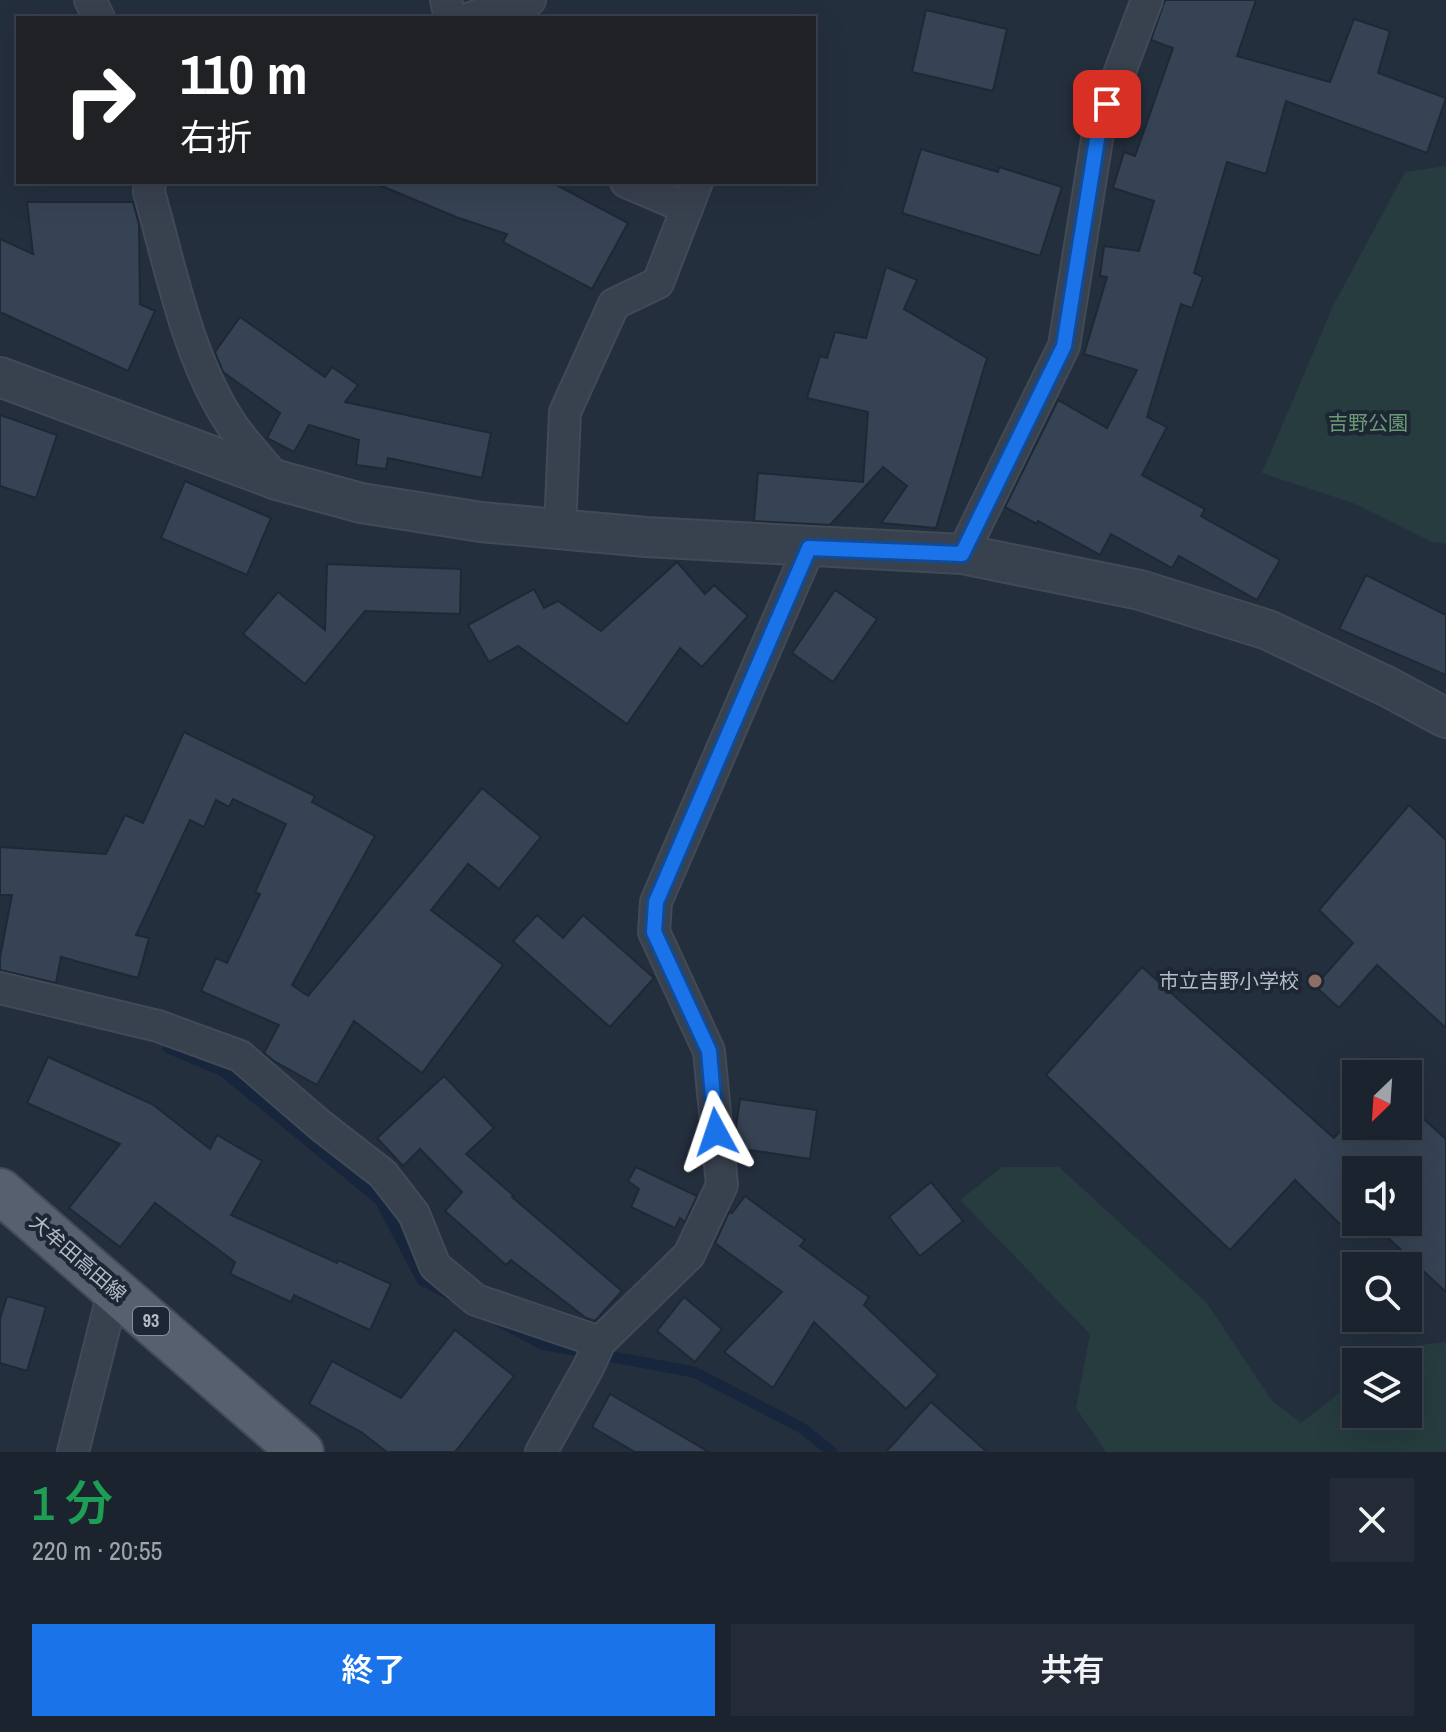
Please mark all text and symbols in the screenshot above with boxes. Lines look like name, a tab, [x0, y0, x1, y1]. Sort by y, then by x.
text: 110 m	[180, 36, 308, 111]
icon: right	[48, 48, 152, 152]
pin	[1073, 70, 1141, 138]
icon: arrive	[1085, 82, 1129, 126]
text: 右折	[180, 113, 252, 161]
park label: 吉野公園	[1328, 409, 1408, 436]
place label: 市立吉野小学校	[1159, 967, 1299, 994]
marker: 市立吉野小学校	[1306, 972, 1324, 990]
north arrow	[1342, 1060, 1422, 1140]
map controls	[1342, 1060, 1422, 1428]
position arrow	[674, 1090, 758, 1174]
button: sound	[1342, 1156, 1422, 1236]
street label: 大牟田高田線	[24, 1208, 132, 1307]
button: search	[1342, 1252, 1422, 1332]
road number: 93	[133, 1307, 169, 1335]
button: layers	[1342, 1348, 1422, 1428]
text: 1 分	[32, 1470, 113, 1535]
button: close	[1330, 1478, 1414, 1562]
text: 220 m · 20:55	[32, 1533, 162, 1568]
button: 終了	[32, 1624, 715, 1716]
button: 共有	[731, 1624, 1414, 1716]

